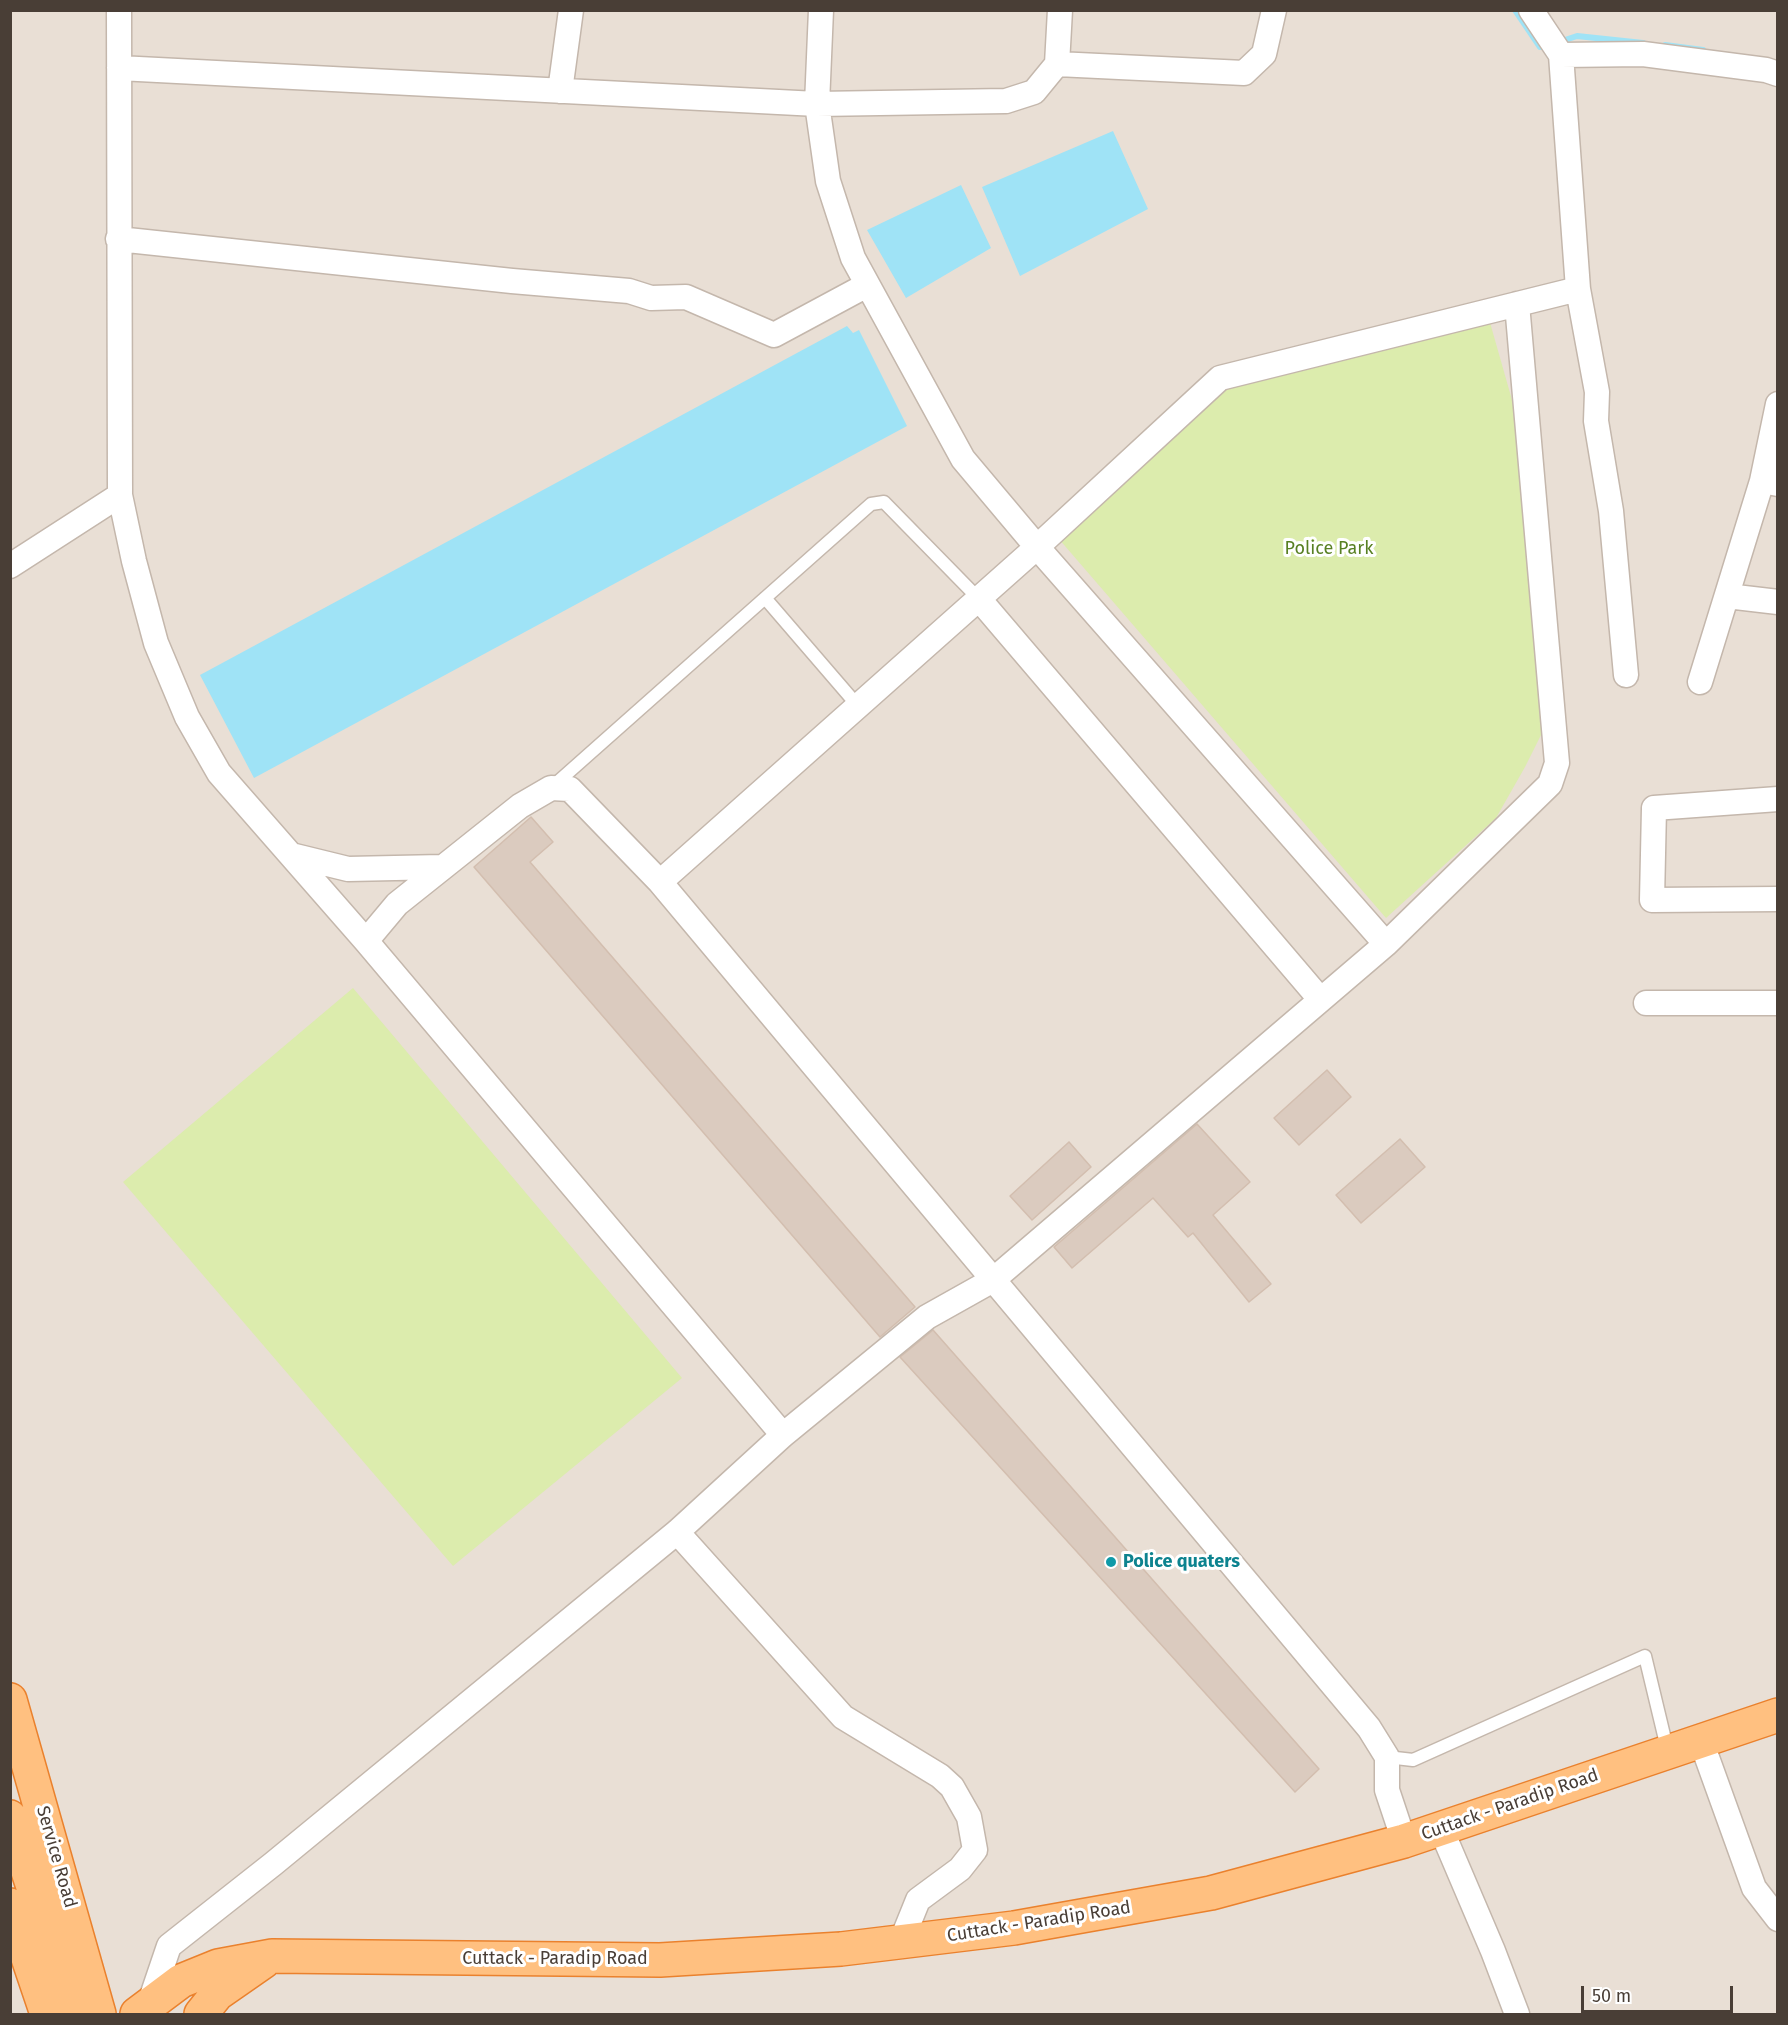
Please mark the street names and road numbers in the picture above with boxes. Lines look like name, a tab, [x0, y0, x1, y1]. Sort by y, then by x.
street label: Cuttack - Paradip Road	[1419, 1765, 1601, 1845]
street label: Service Road	[31, 1804, 81, 1910]
street label: Cuttack - Paradip Road	[946, 1897, 1132, 1947]
street label: Cuttack - Paradip Road	[462, 1948, 648, 1970]

